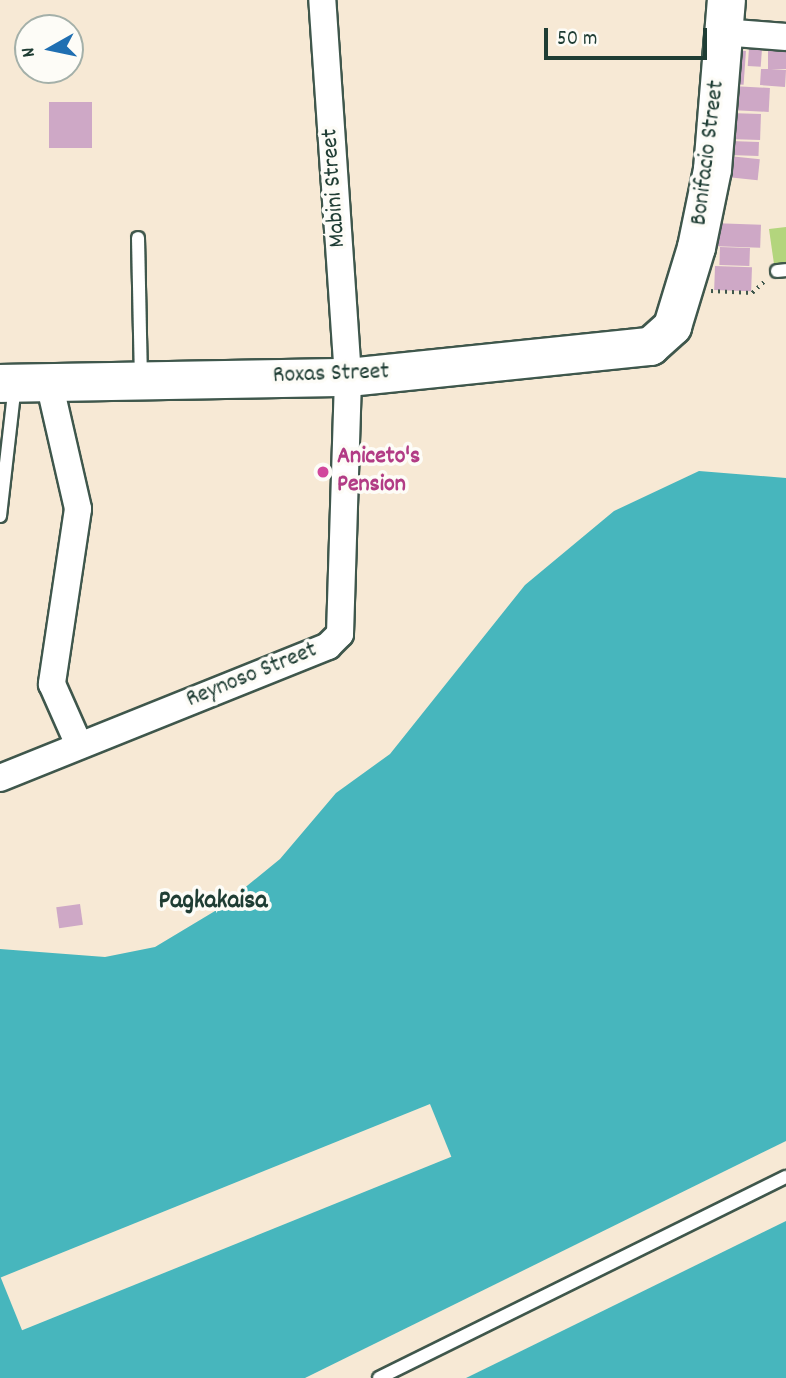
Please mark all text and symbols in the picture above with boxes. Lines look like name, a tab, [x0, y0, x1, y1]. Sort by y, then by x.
north arrow	[14, 14, 84, 84]
scale bar	[548, 14, 711, 58]
text: 50 m	[557, 25, 597, 55]
text: N	[16, 45, 44, 59]
street label: Bonifacio Street	[686, 79, 732, 227]
street label: Mabini Street	[316, 127, 354, 249]
street label: Roxas Street	[272, 359, 390, 391]
place label: Aniceto's Pension	[337, 444, 420, 500]
marker: Aniceto's Pension	[315, 464, 331, 480]
street label: Reynoso Street	[182, 637, 322, 715]
district label: Pagkakaisa	[159, 886, 267, 918]

